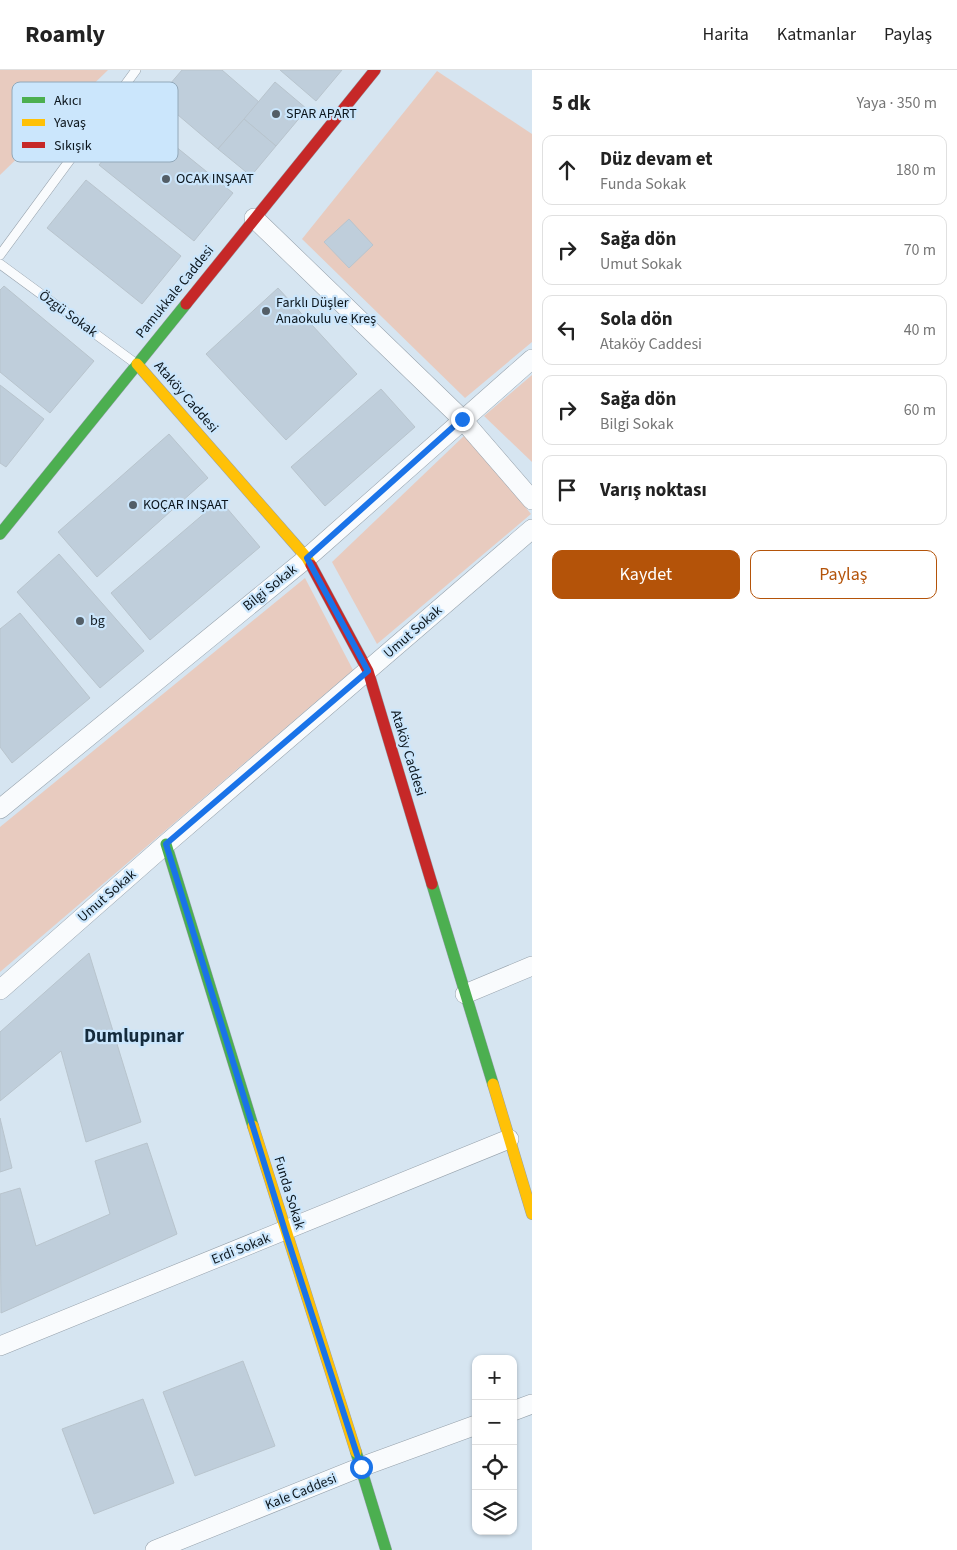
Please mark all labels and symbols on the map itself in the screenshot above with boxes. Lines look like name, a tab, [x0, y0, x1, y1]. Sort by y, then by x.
legend	[12, 82, 178, 162]
text: Akıcı	[54, 91, 82, 111]
place label: SPAR APART	[286, 104, 357, 124]
marker: SPAR APART	[270, 108, 282, 120]
text: Yavaş	[53, 113, 86, 133]
text: Sıkışık	[54, 136, 92, 156]
place label: OCAK INŞAAT	[176, 169, 254, 189]
marker: OCAK INŞAAT	[160, 173, 172, 185]
street label: Pamukkale Caddesi	[131, 241, 219, 343]
street label: Özgü Sokak	[34, 286, 102, 342]
place label: Farklı Düşler Anaokulu ve Kreş	[276, 293, 376, 329]
marker: Farklı Düşler Anaokulu ve Kreş	[260, 305, 272, 317]
street label: Ataköy Caddesi	[149, 357, 223, 437]
route end	[451, 408, 474, 431]
place label: KOÇAR INŞAAT	[143, 495, 229, 515]
marker: KOÇAR INŞAAT	[127, 499, 139, 511]
street label: Bilgi Sokak	[239, 560, 301, 616]
street label: Umut Sokak	[379, 601, 447, 663]
place label: bg	[90, 611, 105, 631]
marker: bg	[74, 615, 86, 627]
street label: Ataköy Caddesi	[385, 707, 431, 799]
street label: Umut Sokak	[73, 865, 141, 927]
district label: Dumlupınar	[84, 1023, 184, 1050]
street label: Funda Sokak	[268, 1154, 310, 1232]
street label: Erdi Sokak	[209, 1228, 274, 1270]
route start	[350, 1456, 373, 1479]
street label: Kale Caddesi	[262, 1469, 340, 1515]

